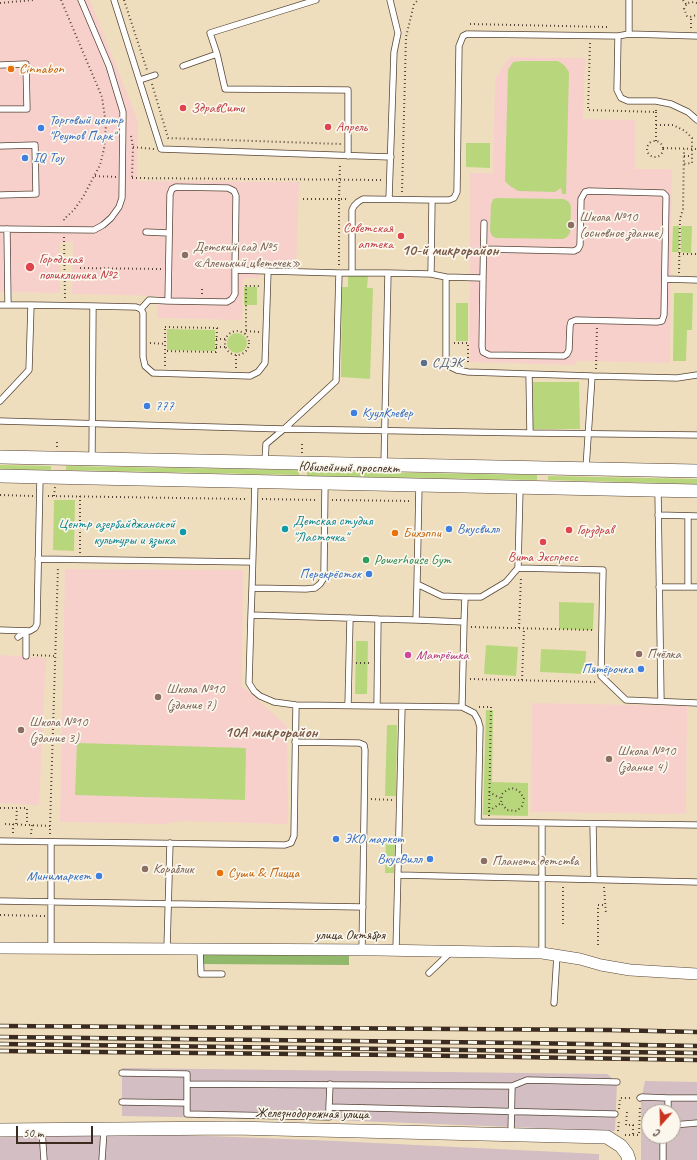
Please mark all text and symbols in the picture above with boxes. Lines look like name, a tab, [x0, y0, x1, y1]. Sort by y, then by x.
place label: Cinnabon	[19, 61, 64, 77]
marker: Cinnabon	[6, 64, 16, 74]
place label: ЗдравСити	[191, 100, 244, 116]
marker: ЗдравСити	[178, 103, 188, 113]
place label: Торговый центр "Реутов Парк"	[49, 112, 123, 144]
place label: Апрель	[336, 119, 367, 135]
marker: Апрель	[323, 122, 333, 132]
marker: Торговый центр "Реутов Парк"	[36, 123, 46, 133]
place label: IQ Toy	[33, 150, 64, 166]
marker: IQ Toy	[20, 153, 30, 163]
place label: Школа №10 (основное здание)	[579, 209, 663, 242]
place label: Советская аптека	[343, 220, 393, 252]
marker: Школа №10 (основное здание)	[566, 220, 576, 230]
marker: Советская аптека	[396, 231, 406, 241]
place label: Детский сад №5 «Аленький цветочек»	[193, 239, 300, 272]
district label: 10-й микрорайон	[402, 241, 498, 261]
marker: Детский сад №5 «Аленький цветочек»	[180, 250, 190, 260]
place label: Городская поликлиника №2	[39, 251, 117, 284]
marker: Городская поликлиника №2	[24, 261, 36, 273]
place label: СДЭК	[432, 355, 463, 371]
marker: СДЭК	[419, 358, 429, 368]
place label: 777	[155, 398, 174, 414]
marker: 777	[142, 401, 152, 411]
place label: КуулКлевер	[362, 405, 413, 421]
marker: КуулКлевер	[349, 408, 359, 418]
street label: Юбилейный проспект	[298, 459, 400, 477]
place label: Детская студия "Ласточка"	[293, 513, 373, 546]
place label: Центр азербайджанской культуры и языка	[58, 516, 175, 548]
place label: Вкусвилл	[457, 521, 499, 537]
place label: Горздрав	[577, 522, 613, 538]
marker: Детская студия "Ласточка"	[280, 524, 290, 534]
marker: Вкусвилл	[444, 524, 454, 534]
place label: Бихэппи	[403, 525, 441, 541]
marker: Горздрав	[564, 525, 574, 535]
marker: Центр азербайджанской культуры и языка	[178, 527, 188, 537]
marker: Бихэппи	[390, 528, 400, 538]
marker: Вита Экспресс	[538, 537, 548, 547]
place label: Вита Экспресс	[508, 549, 578, 565]
place label: Powerhouse Gym	[374, 552, 451, 568]
marker: Powerhouse Gym	[361, 555, 371, 565]
place label: Перекрёсток	[300, 566, 361, 582]
marker: Перекрёсток	[364, 569, 374, 579]
place label: Пчёлка	[647, 646, 681, 662]
place label: Матрёшка	[416, 647, 469, 663]
marker: Пчёлка	[634, 649, 644, 659]
marker: Матрёшка	[403, 650, 413, 660]
place label: Пятёрочка	[582, 661, 633, 677]
marker: Пятёрочка	[636, 664, 646, 674]
place label: Школа №10 (здание 7)	[166, 681, 224, 714]
marker: Школа №10 (здание 7)	[153, 692, 163, 702]
place label: Школа №10 (здание 3)	[29, 714, 87, 746]
district label: 10А микрорайон	[224, 723, 318, 743]
marker: Школа №10 (здание 3)	[16, 725, 26, 735]
place label: Школа №10 (здание 4)	[617, 743, 675, 776]
marker: Школа №10 (здание 4)	[604, 754, 614, 764]
place label: ЭКО маркет	[344, 831, 403, 847]
marker: ЭКО маркет	[331, 834, 341, 844]
place label: ВкусВилл	[377, 851, 422, 867]
place label: Планета детства	[492, 853, 579, 869]
marker: ВкусВилл	[425, 854, 435, 864]
marker: Планета детства	[479, 856, 489, 866]
place label: Кораблик	[153, 861, 194, 877]
marker: Кораблик	[140, 864, 150, 874]
place label: Суши & Пицца	[228, 865, 299, 881]
place label: Минимаркет	[26, 868, 91, 884]
marker: Суши & Пицца	[215, 868, 225, 878]
marker: Минимаркет	[94, 871, 104, 881]
street label: улица Октября	[315, 927, 385, 943]
north arrow	[641, 1104, 681, 1144]
street label: Железнодорожная улица	[255, 1105, 369, 1123]
scale bar	[18, 1118, 95, 1144]
text: 50 m	[23, 1125, 43, 1141]
text: С	[652, 1127, 662, 1142]

